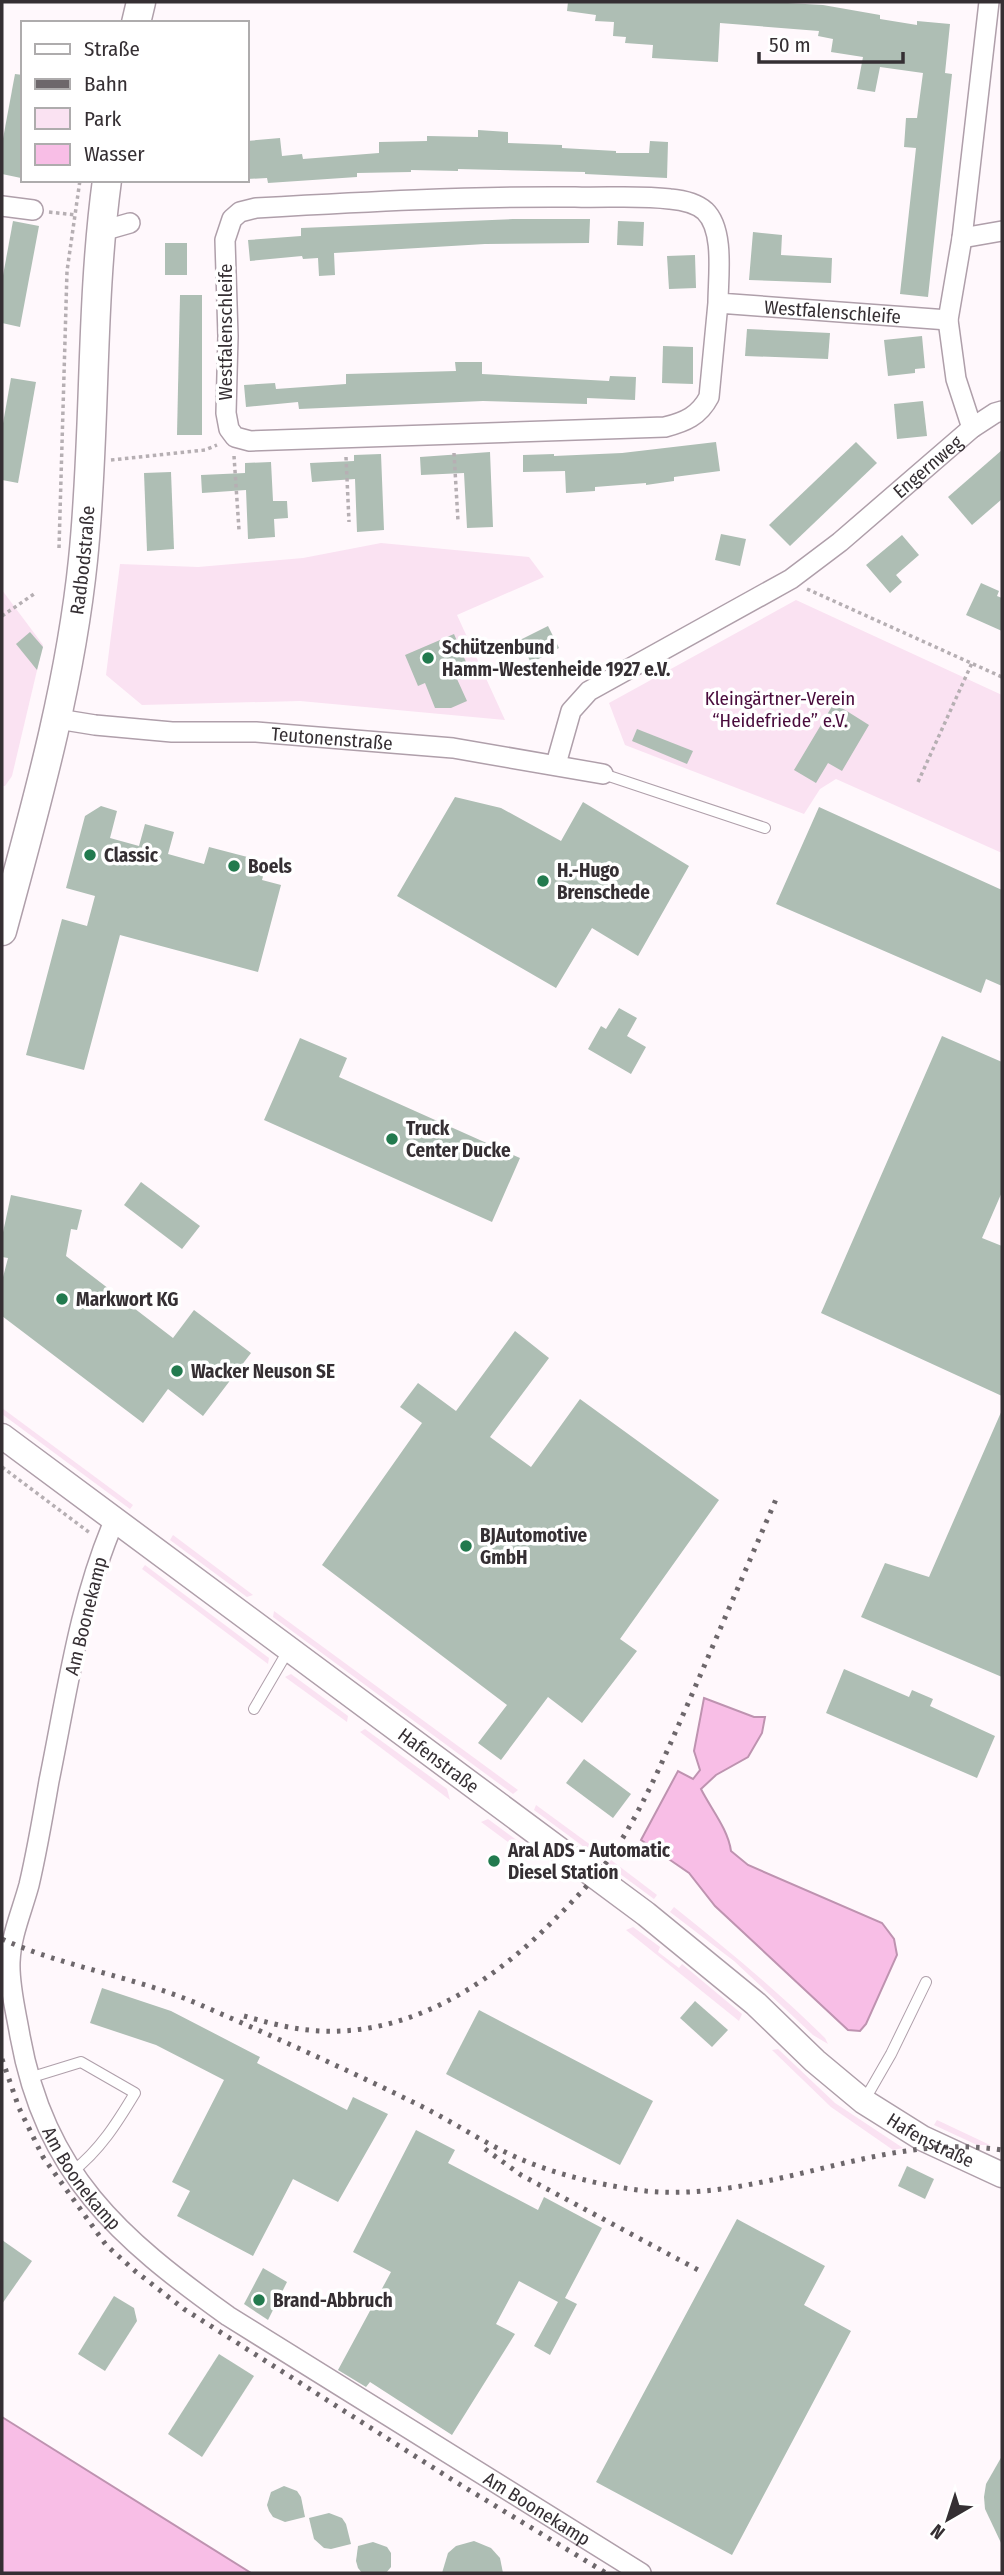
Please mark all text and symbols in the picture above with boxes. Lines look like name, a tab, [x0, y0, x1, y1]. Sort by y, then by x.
legend	[21, 21, 248, 182]
scale bar	[759, 21, 902, 65]
text: 50 m	[769, 32, 811, 58]
text: Straße	[84, 36, 140, 62]
text: Bahn	[84, 71, 128, 97]
text: Park	[84, 106, 122, 132]
text: Wasser	[84, 141, 145, 167]
street label: Westfalenschleife	[214, 264, 237, 400]
street label: Westfalenschleife	[763, 295, 902, 328]
street label: Engernweg	[888, 430, 967, 503]
street label: Radbodstraße	[65, 505, 99, 616]
place label: Schützenbund Hamm-Westenheide 1927 e.V.	[442, 636, 670, 681]
marker: Schützenbund Hamm-Westenheide 1927 e.V.	[420, 650, 436, 666]
park label: Kleingärtner-Verein “Heidefriede” e.V.	[705, 687, 855, 732]
street label: Teutonenstraße	[270, 722, 394, 755]
place label: Classic	[104, 844, 159, 867]
marker: Classic	[82, 847, 98, 863]
place label: Boels	[248, 855, 293, 878]
marker: Boels	[226, 858, 242, 874]
place label: H.-Hugo Brenschede	[557, 859, 650, 904]
marker: H.-Hugo Brenschede	[535, 873, 551, 889]
place label: Truck Center Ducke	[406, 1117, 511, 1162]
marker: Truck Center Ducke	[384, 1131, 400, 1147]
place label: Markwort KG	[76, 1288, 178, 1311]
marker: Markwort KG	[54, 1291, 70, 1307]
place label: Wacker Neuson SE	[191, 1360, 335, 1383]
marker: Wacker Neuson SE	[169, 1363, 185, 1379]
place label: BJAutomotive GmbH	[480, 1524, 587, 1569]
marker: BJAutomotive GmbH	[458, 1538, 474, 1554]
street label: Am Boonekamp	[60, 1554, 112, 1678]
street label: Hafenstraße	[394, 1723, 484, 1798]
place label: Aral ADS - Automatic Diesel Station	[507, 1839, 671, 1884]
marker: Aral ADS - Automatic Diesel Station	[486, 1853, 502, 1869]
street label: Hafenstraße	[883, 2108, 978, 2172]
street label: Am Boonekamp	[38, 2123, 126, 2235]
place label: Brand-Abbruch	[273, 2289, 393, 2312]
marker: Brand-Abbruch	[251, 2292, 267, 2308]
street label: Am Boonekamp	[480, 2467, 595, 2550]
north arrow	[913, 2484, 983, 2554]
text: N	[926, 2519, 949, 2544]

